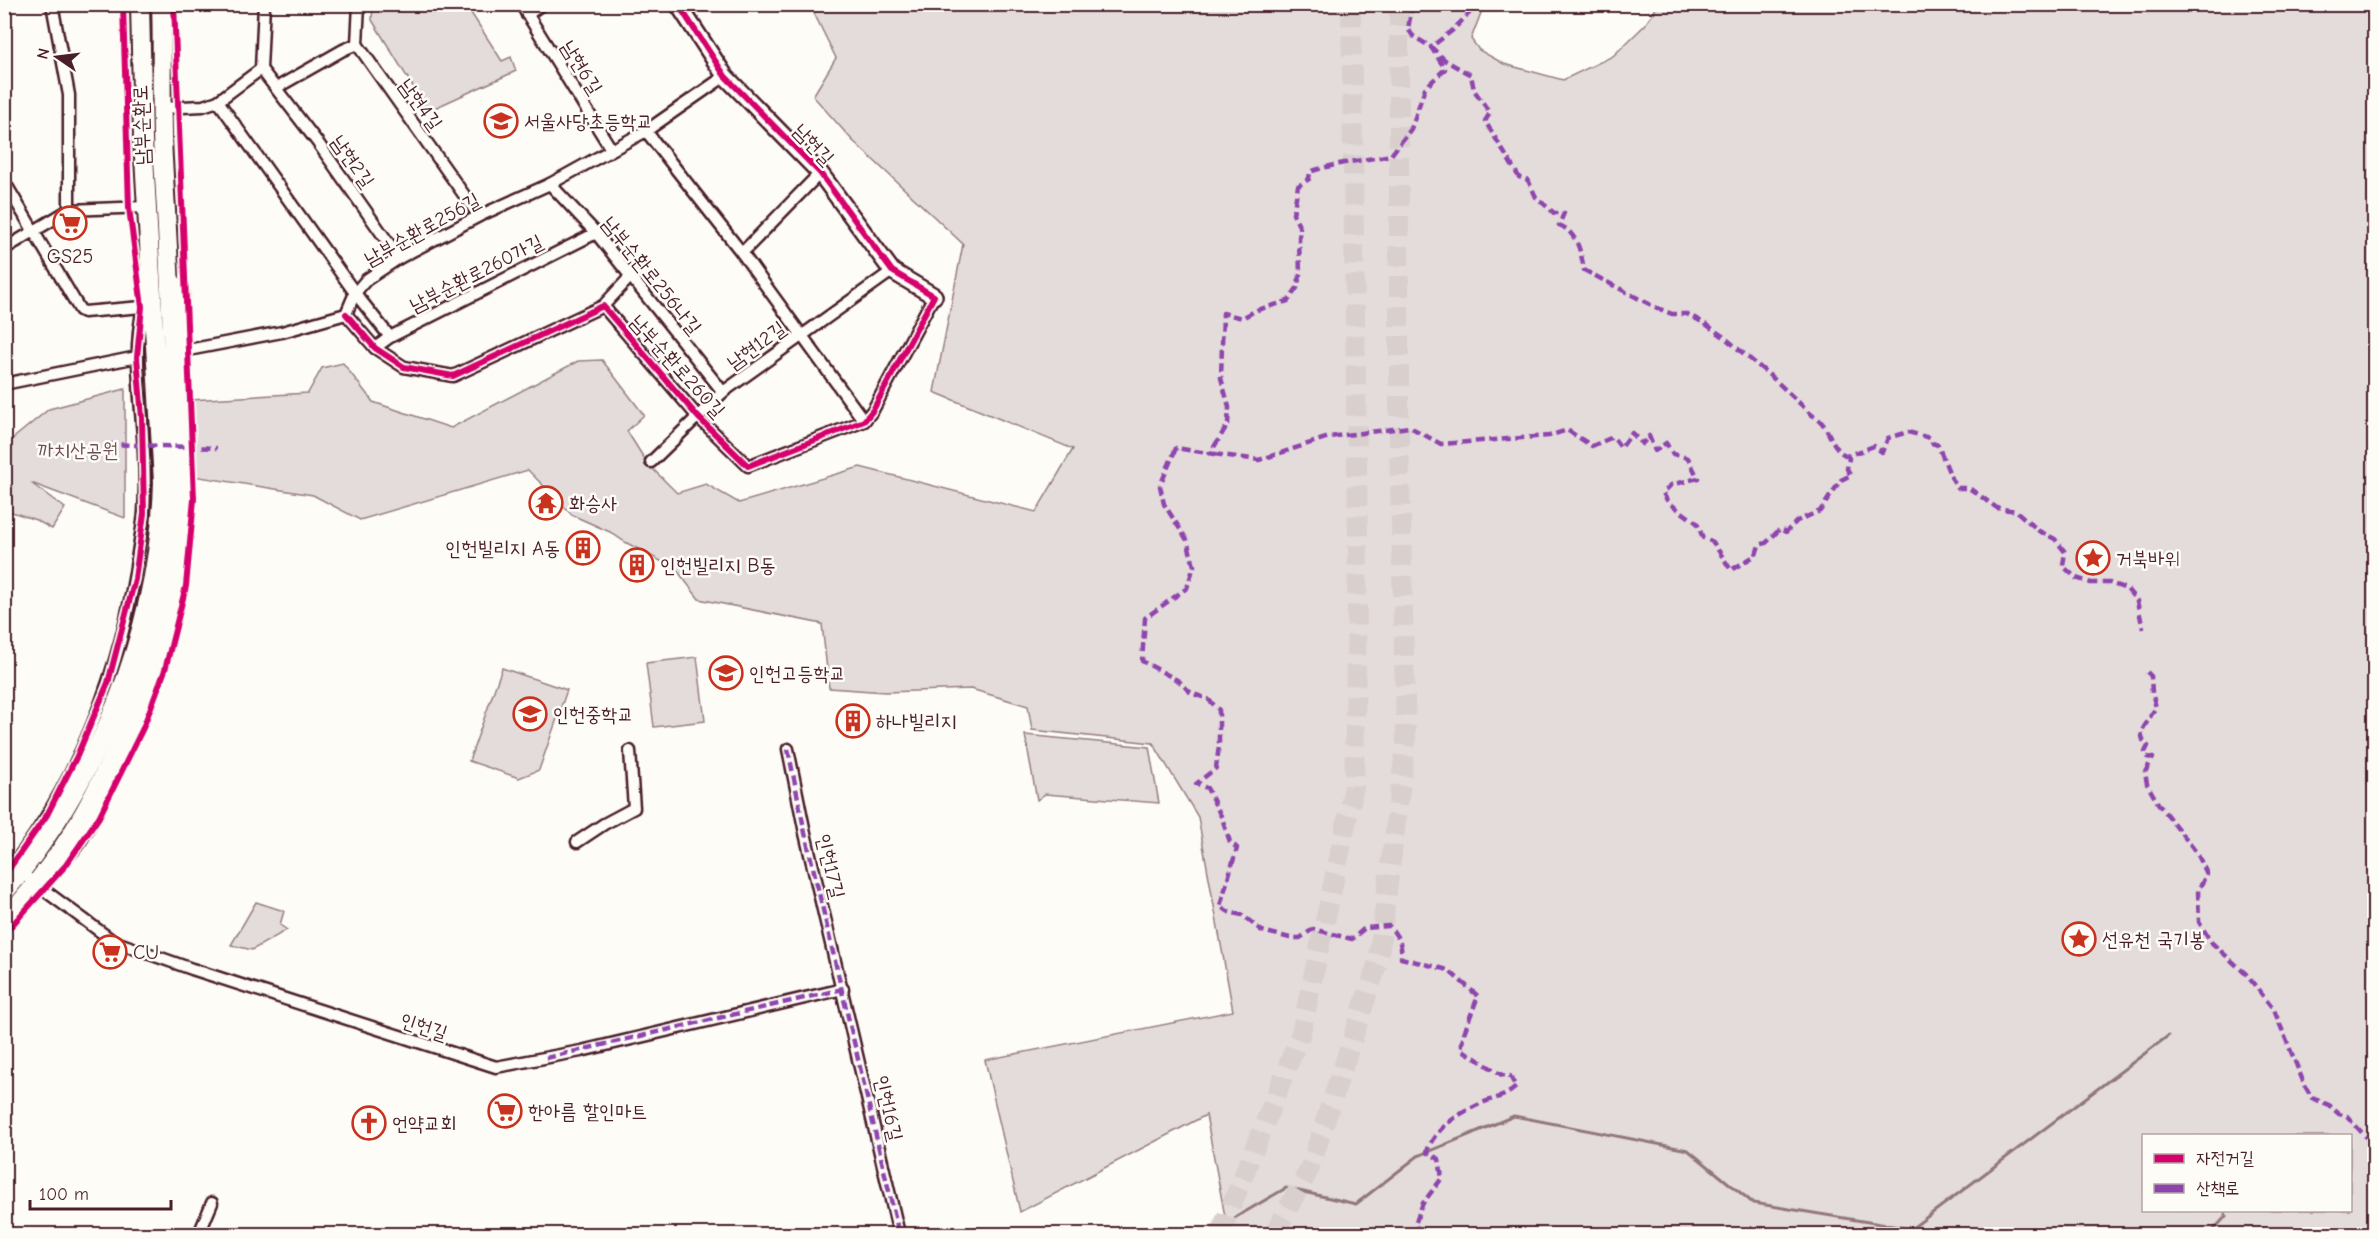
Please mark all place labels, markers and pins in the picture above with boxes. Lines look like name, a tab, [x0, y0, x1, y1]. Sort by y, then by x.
school or university icon: 서울사당초등학교	[483, 103, 519, 139]
place label: 서울사당초등학교	[524, 110, 653, 133]
supermarket icon: GS25	[52, 205, 88, 241]
place label: GS25	[47, 245, 93, 268]
temple icon: 화승사	[528, 485, 564, 521]
place label: 화승사	[569, 492, 617, 515]
building icon: 인헌빌리지 A동	[565, 530, 601, 566]
place label: 인헌빌리지 A동	[445, 537, 560, 560]
place icon: 거북바위	[2075, 540, 2111, 576]
building icon: 인헌빌리지 B동	[619, 547, 655, 583]
place label: 거북바위	[2116, 547, 2180, 570]
place label: 인헌빌리지 B동	[660, 554, 776, 577]
school or university icon: 인헌고등학교	[708, 655, 744, 691]
place label: 인헌고등학교	[749, 662, 846, 685]
school or university icon: 인헌중학교	[512, 696, 548, 732]
place label: 인헌중학교	[553, 703, 633, 726]
building icon: 하나빌리지	[835, 703, 871, 739]
place label: 하나빌리지	[876, 710, 956, 733]
place icon: 선유천 국기봉	[2061, 921, 2097, 957]
place label: 선유천 국기봉	[2102, 928, 2205, 951]
supermarket icon: CU	[92, 934, 128, 970]
place label: CU	[133, 941, 159, 964]
supermarket icon: 한아름 할인마트	[487, 1093, 523, 1129]
place label: 한아름 할인마트	[528, 1100, 647, 1123]
church icon: 언약교회	[351, 1105, 387, 1141]
place label: 언약교회	[392, 1112, 456, 1135]

